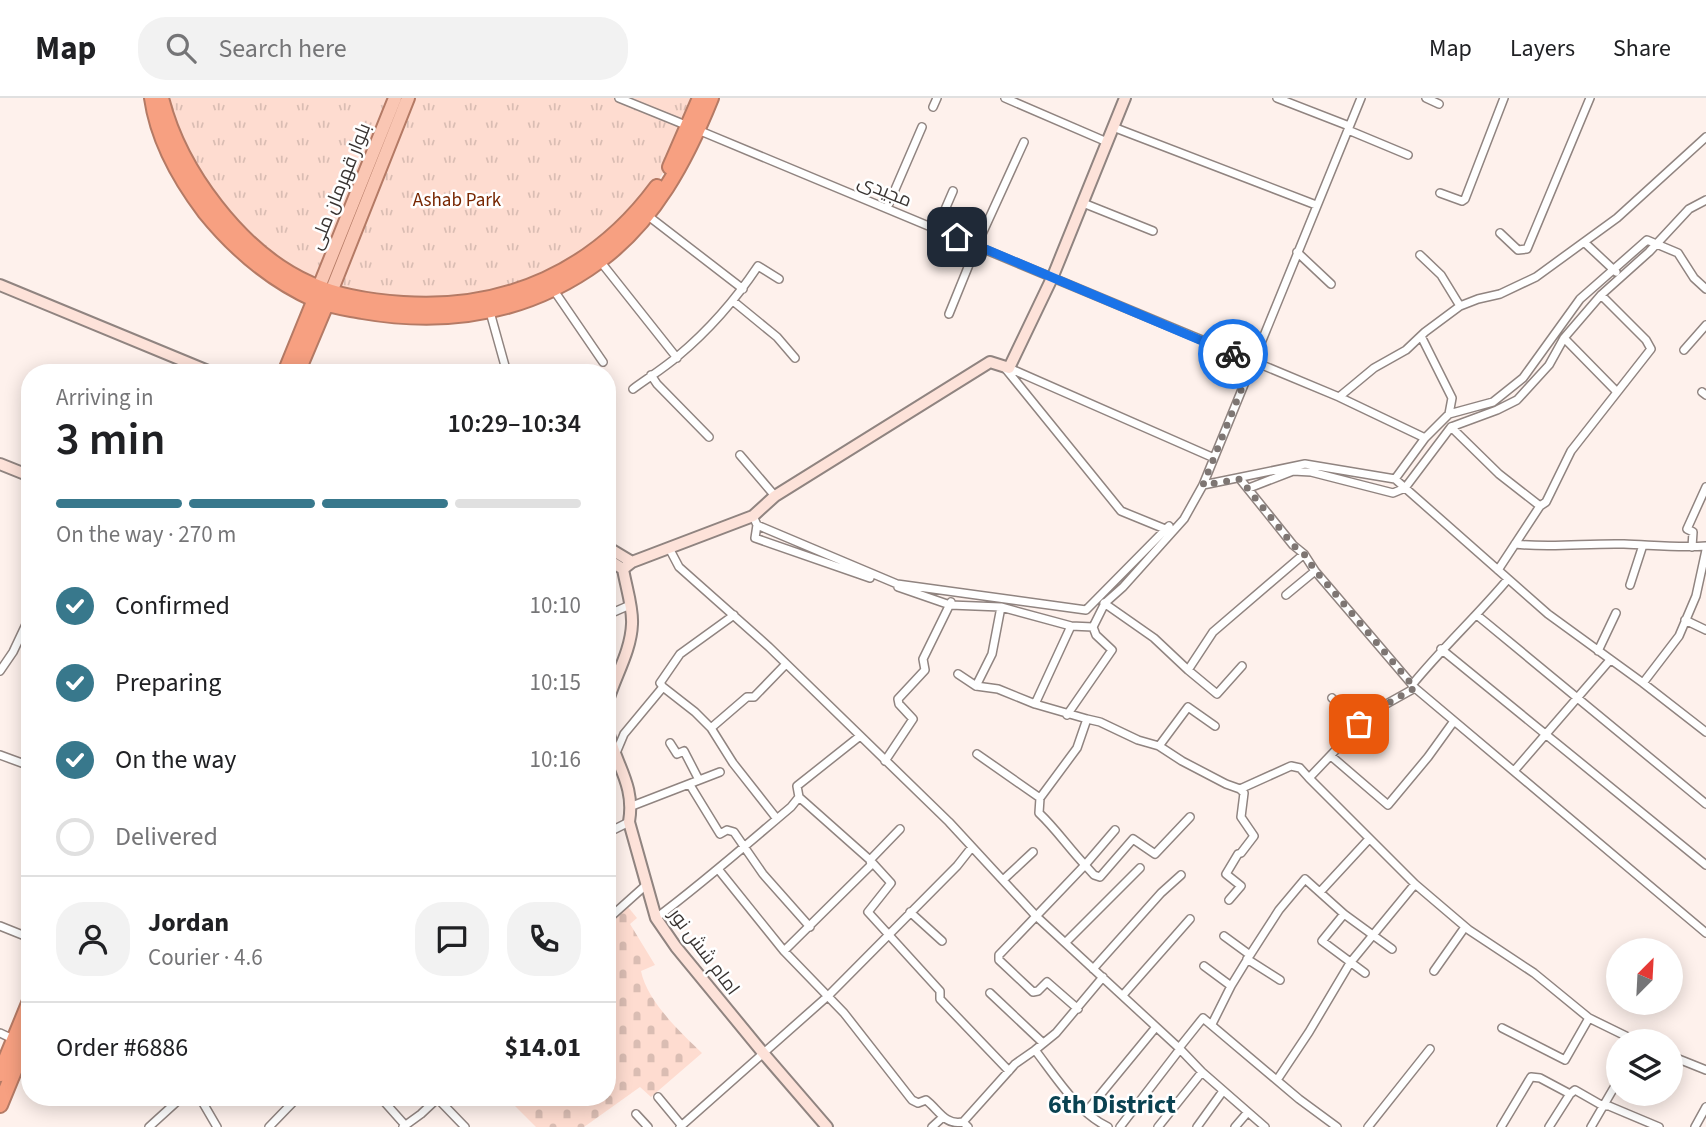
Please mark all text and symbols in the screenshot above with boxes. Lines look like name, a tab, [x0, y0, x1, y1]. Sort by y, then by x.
search box	[138, 17, 628, 80]
text: Map	[35, 25, 96, 72]
icon: search	[162, 29, 200, 67]
text: Search here	[218, 30, 347, 67]
text: Map	[1429, 31, 1472, 66]
text: Layers	[1510, 31, 1575, 66]
text: Share	[1613, 31, 1671, 66]
street label: بلوار قهرمان ملی	[303, 119, 378, 254]
street label: مجیدی	[853, 168, 916, 214]
park label: Ashab Park	[413, 187, 502, 214]
pin	[927, 207, 987, 267]
icon: home	[938, 218, 976, 256]
courier	[1198, 319, 1268, 389]
icon: bike	[1214, 335, 1252, 373]
text: Arriving in	[56, 381, 154, 414]
text: 10:29–10:34	[448, 405, 581, 442]
text: 3 min	[56, 407, 165, 472]
text: On the way · 270 m	[56, 518, 236, 551]
icon: check	[56, 587, 94, 625]
text: Confirmed	[115, 587, 230, 624]
text: 10:10	[530, 589, 581, 622]
icon: check	[56, 664, 94, 702]
text: Preparing	[115, 664, 221, 701]
text: 10:15	[530, 666, 581, 699]
pin	[1329, 694, 1389, 754]
icon: bag	[1340, 705, 1378, 743]
icon: check	[56, 741, 94, 779]
text: On the way	[115, 741, 236, 778]
text: 10:16	[530, 743, 581, 776]
text: Delivered	[115, 818, 218, 855]
button: person	[56, 902, 130, 976]
button: chat	[415, 902, 489, 976]
button: phone	[507, 902, 581, 976]
street label: امام شش نور	[661, 902, 746, 1001]
text: Jordan	[148, 904, 229, 941]
north arrow	[1606, 938, 1684, 1015]
map controls	[1606, 938, 1683, 1106]
text: Courier · 4.6	[148, 941, 263, 974]
text: Order #6886	[56, 1029, 188, 1066]
text: $14.01	[505, 1029, 581, 1066]
button: layers	[1606, 1029, 1683, 1106]
district label: 6th District	[1048, 1086, 1176, 1123]

